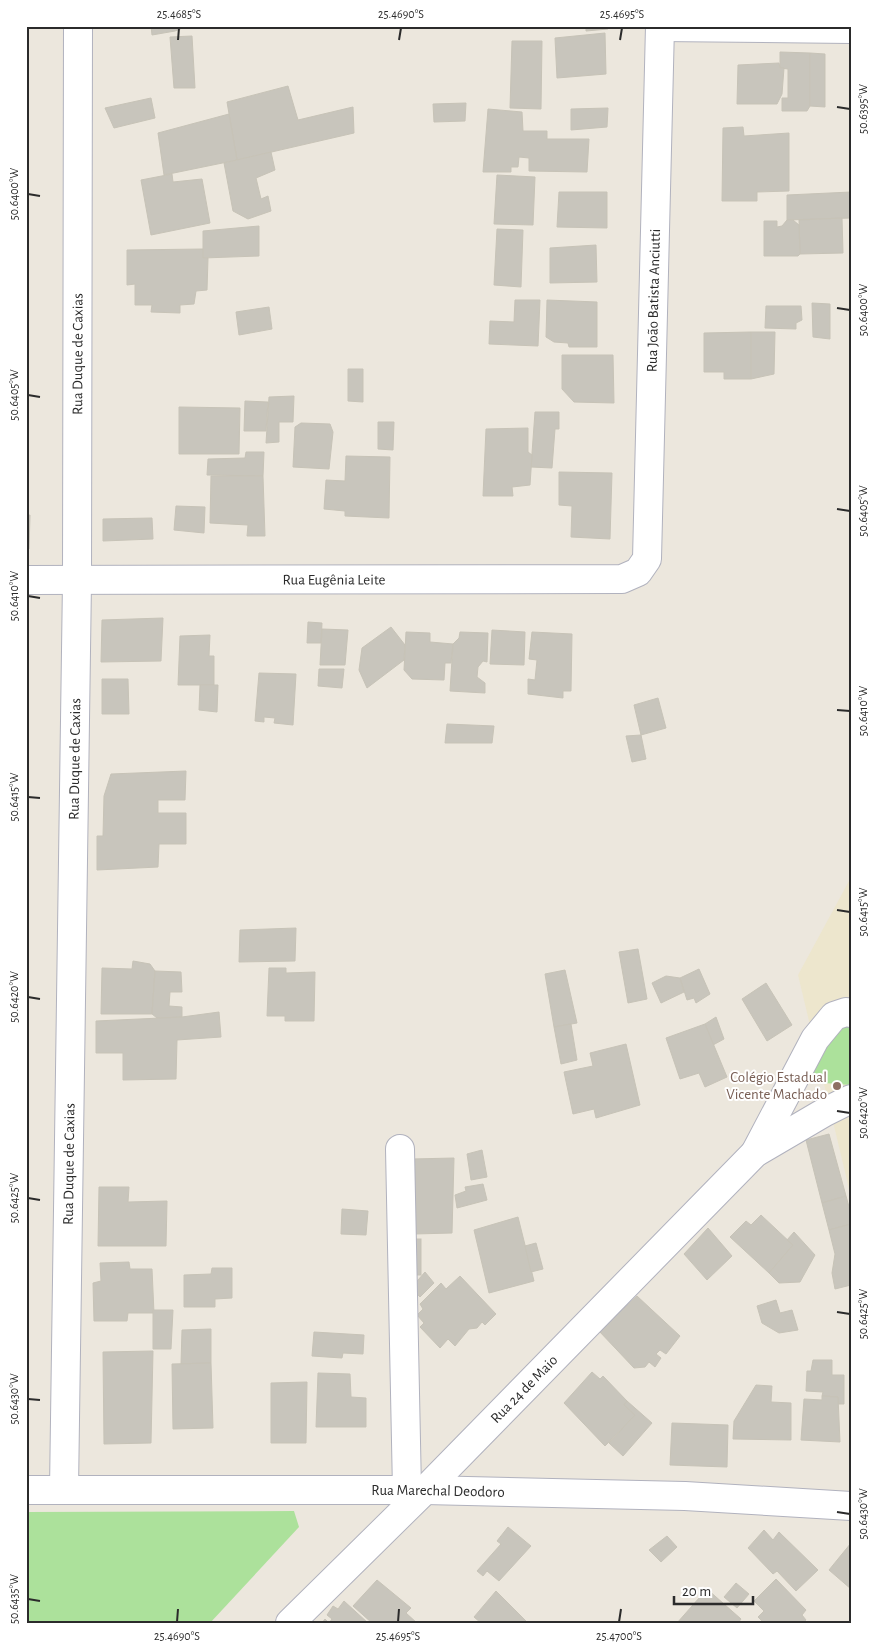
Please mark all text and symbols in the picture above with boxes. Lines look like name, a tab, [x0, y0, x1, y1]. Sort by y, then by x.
text: 25.4685°S	[157, 8, 202, 20]
text: 25.4690°S	[378, 8, 424, 20]
text: 25.4695°S	[600, 8, 645, 20]
text: 50.6395°W	[857, 84, 869, 134]
text: 50.6400°W	[8, 167, 20, 220]
street label: Rua João Batista Anciutti	[644, 228, 663, 372]
text: 50.6400°W	[857, 283, 869, 336]
street label: Rua Duque de Caxias	[70, 293, 85, 415]
text: 50.6405°W	[8, 369, 20, 421]
text: 50.6405°W	[857, 485, 869, 537]
text: 50.6410°W	[8, 571, 20, 621]
street label: Rua Eugênia Leite	[283, 572, 386, 587]
text: 50.6410°W	[857, 686, 869, 736]
street label: Rua Duque de Caxias	[66, 698, 83, 820]
text: 50.6415°W	[8, 772, 20, 822]
text: 50.6415°W	[857, 887, 869, 937]
text: 50.6420°W	[8, 971, 20, 1023]
place label: Colégio Estadual Vicente Machado	[726, 1070, 827, 1102]
marker: Colégio Estadual Vicente Machado	[831, 1080, 843, 1092]
text: 50.6420°W	[857, 1087, 869, 1139]
street label: Rua Duque de Caxias	[60, 1103, 77, 1225]
text: 50.6425°W	[8, 1173, 20, 1223]
text: 50.6425°W	[857, 1289, 869, 1339]
street label: Rua 24 de Maio	[488, 1352, 560, 1426]
text: 50.6430°W	[8, 1373, 20, 1425]
street label: Rua Marechal Deodoro	[371, 1483, 505, 1499]
text: 50.6430°W	[857, 1488, 869, 1540]
text: 50.6435°W	[8, 1574, 20, 1624]
scale bar	[674, 1574, 753, 1606]
text: 20 m	[682, 1584, 711, 1599]
text: 25.4690°S	[154, 1630, 200, 1642]
text: 25.4695°S	[376, 1630, 421, 1642]
text: 25.4700°S	[596, 1630, 642, 1642]

